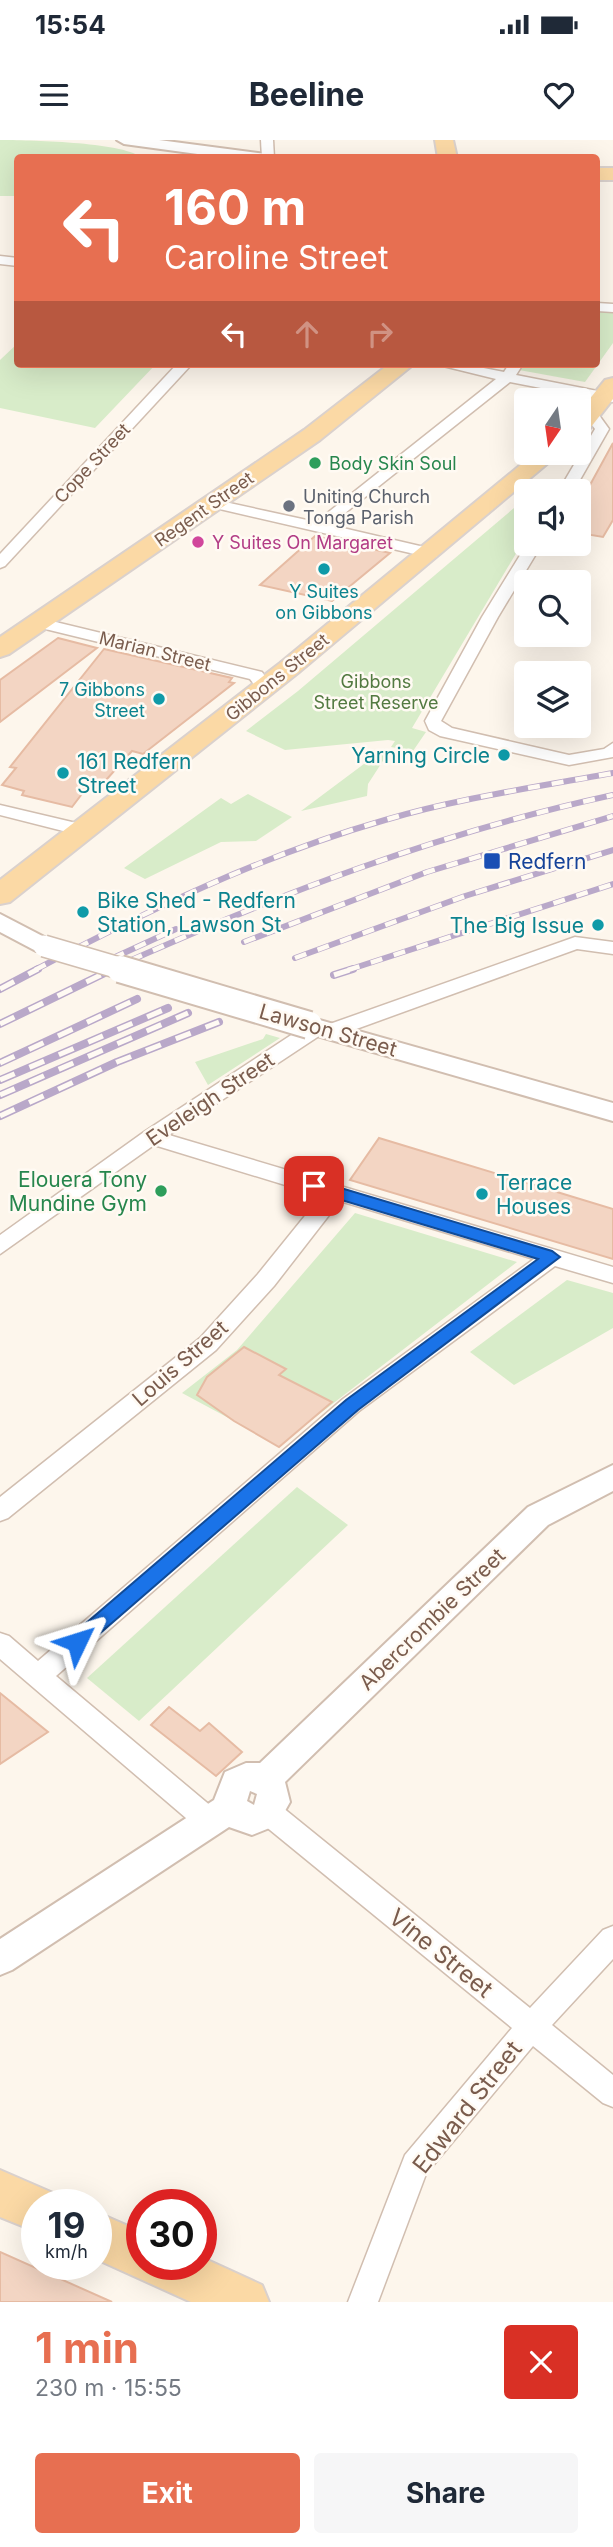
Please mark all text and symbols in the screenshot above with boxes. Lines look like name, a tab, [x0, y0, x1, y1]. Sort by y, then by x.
text: 15:54	[35, 9, 106, 40]
text: Beeline	[249, 75, 364, 114]
icon: menu	[35, 76, 73, 114]
icon: heart	[540, 76, 578, 114]
text: 160 m	[164, 178, 306, 237]
icon: left	[49, 182, 140, 273]
text: Caroline Street	[164, 238, 388, 277]
icon: left	[215, 315, 253, 353]
icon: ahead	[288, 315, 326, 353]
icon: right	[361, 315, 399, 353]
north arrow	[514, 388, 592, 466]
map controls	[514, 388, 591, 738]
street label: Cope Street	[50, 419, 134, 507]
place label: Body Skin Soul	[329, 453, 457, 474]
marker: Body Skin Soul	[307, 455, 323, 471]
street label: Regent Street	[151, 467, 258, 551]
button: sound	[514, 479, 591, 556]
place label: Uniting Church Tonga Parish	[303, 486, 430, 528]
marker: Uniting Church Tonga Parish	[281, 498, 297, 514]
place label: Y Suites On Margaret	[212, 532, 393, 553]
marker: Y Suites On Margaret	[190, 534, 206, 550]
marker: Y Suites on Gibbons	[316, 561, 332, 577]
button: search	[514, 570, 591, 647]
place label: Y Suites on Gibbons	[275, 581, 373, 623]
street label: Marian Street	[97, 627, 213, 675]
street label: Gibbons Street	[221, 629, 333, 725]
button: layers	[514, 661, 591, 738]
park label: Gibbons Street Reserve	[314, 671, 438, 713]
place label: 7 Gibbons Street	[59, 679, 145, 721]
marker: 7 Gibbons Street	[151, 691, 167, 707]
place label: Yarning Circle	[351, 743, 490, 768]
marker: Yarning Circle	[496, 747, 512, 763]
place label: 161 Redfern Street	[77, 749, 191, 798]
marker: 161 Redfern Street	[55, 765, 71, 781]
place label: Redfern	[508, 849, 586, 874]
marker: Redfern	[482, 851, 502, 871]
place label: Bike Shed - Redfern Station, Lawson St	[97, 888, 296, 937]
marker: Bike Shed - Redfern Station, Lawson St	[75, 904, 91, 920]
place label: The Big Issue	[450, 913, 584, 938]
marker: The Big Issue	[590, 917, 606, 933]
street label: Lawson Street	[256, 998, 400, 1062]
street label: Eveleigh Street	[141, 1047, 279, 1151]
pin	[284, 1156, 344, 1216]
place label: Elouera Tony Mundine Gym	[9, 1167, 147, 1216]
icon: arrive	[295, 1167, 333, 1205]
place label: Terrace Houses	[496, 1170, 572, 1219]
marker: Elouera Tony Mundine Gym	[153, 1183, 169, 1199]
marker: Terrace Houses	[474, 1186, 490, 1202]
street label: Louis Street	[127, 1315, 233, 1411]
street label: Abercrombie Street	[354, 1543, 510, 1695]
position arrow	[40, 1605, 114, 1679]
street label: Vine Street	[383, 1902, 499, 2004]
street label: Edward Street	[406, 2035, 528, 2179]
speed limit sign: 30	[126, 2189, 217, 2280]
text: 19	[48, 2204, 85, 2246]
text: km/h	[45, 2241, 88, 2262]
text: 1 min	[35, 2322, 139, 2373]
button: close	[504, 2325, 578, 2399]
text: 230 m · 15:55	[35, 2374, 182, 2402]
button: Exit	[35, 2453, 300, 2533]
button: Share	[314, 2453, 578, 2533]

